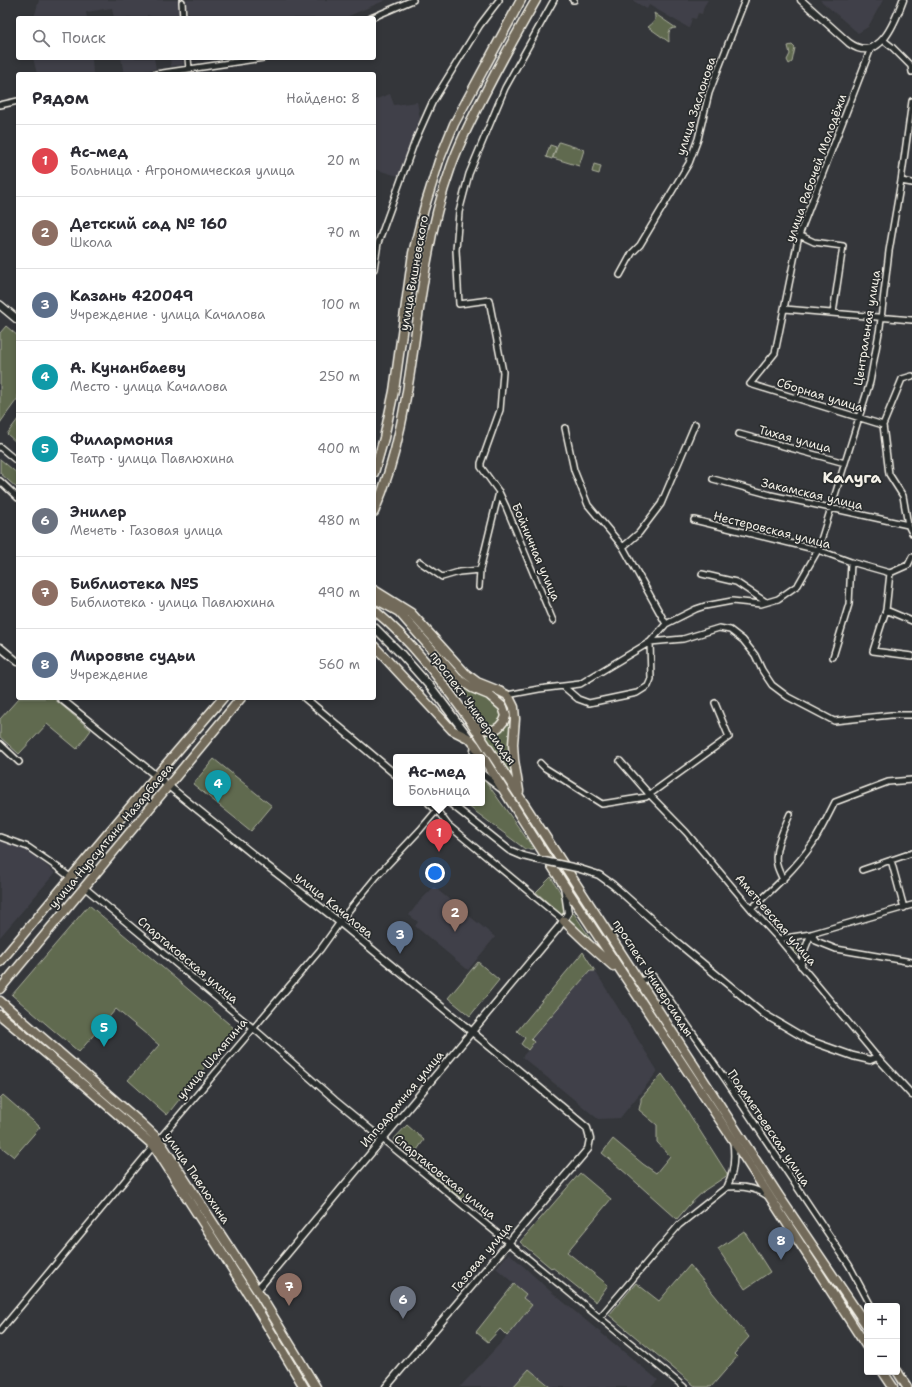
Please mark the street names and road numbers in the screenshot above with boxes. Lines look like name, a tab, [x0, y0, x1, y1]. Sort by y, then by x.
street label: улица Заслонова	[673, 54, 720, 157]
street label: улица Рабочей Молодёжи	[782, 92, 850, 244]
street label: улица Вишневского	[396, 214, 432, 332]
street label: Центральная улица	[850, 269, 884, 387]
street label: Сборная улица	[775, 374, 866, 416]
street label: Тихая улица	[757, 422, 834, 457]
street label: Закамская улица	[760, 475, 865, 514]
street label: Бойничная улица	[508, 501, 564, 604]
street label: Нестеровская улица	[712, 508, 833, 552]
street label: проспект Универсиады	[426, 648, 520, 768]
street label: улица Нурсултана Назарбаева	[45, 760, 177, 912]
street label: улица Качалова	[291, 868, 377, 942]
street label: Аметьевская улица	[732, 871, 820, 969]
street label: Спартаковская улица	[134, 913, 242, 1007]
street label: проспект Универсиады	[609, 917, 697, 1039]
street label: улица Шаляпина	[173, 1015, 251, 1103]
street label: Ипподромная улица	[357, 1047, 448, 1151]
street label: Подаметьевская улица	[724, 1067, 814, 1190]
street label: улица Павлюхина	[160, 1129, 234, 1227]
street label: Спартаковская улица	[391, 1131, 500, 1223]
street label: Газовая улица	[448, 1218, 516, 1295]

